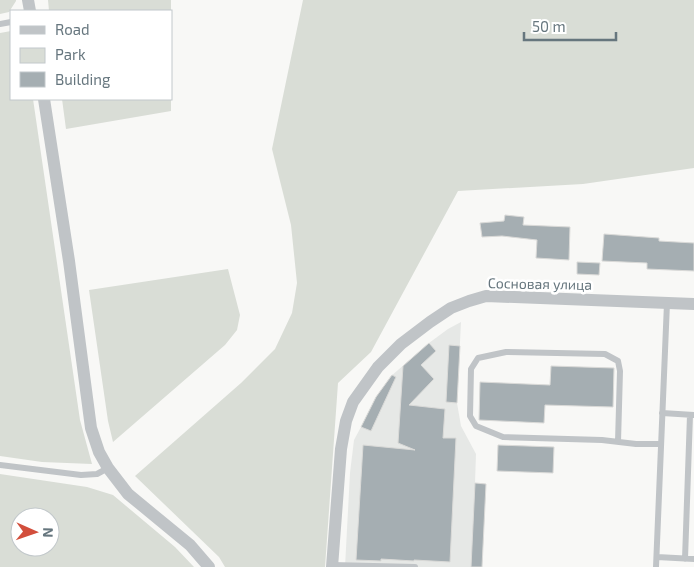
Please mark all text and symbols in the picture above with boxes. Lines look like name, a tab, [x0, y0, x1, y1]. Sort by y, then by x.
legend	[10, 10, 172, 100]
scale bar	[524, 10, 616, 42]
text: 50 m	[532, 17, 566, 35]
text: Road	[55, 20, 90, 38]
text: Park	[55, 45, 86, 63]
text: Building	[55, 70, 111, 88]
street label: Сосновая улица	[488, 274, 592, 293]
north arrow	[10, 507, 60, 557]
text: N	[40, 527, 57, 538]

